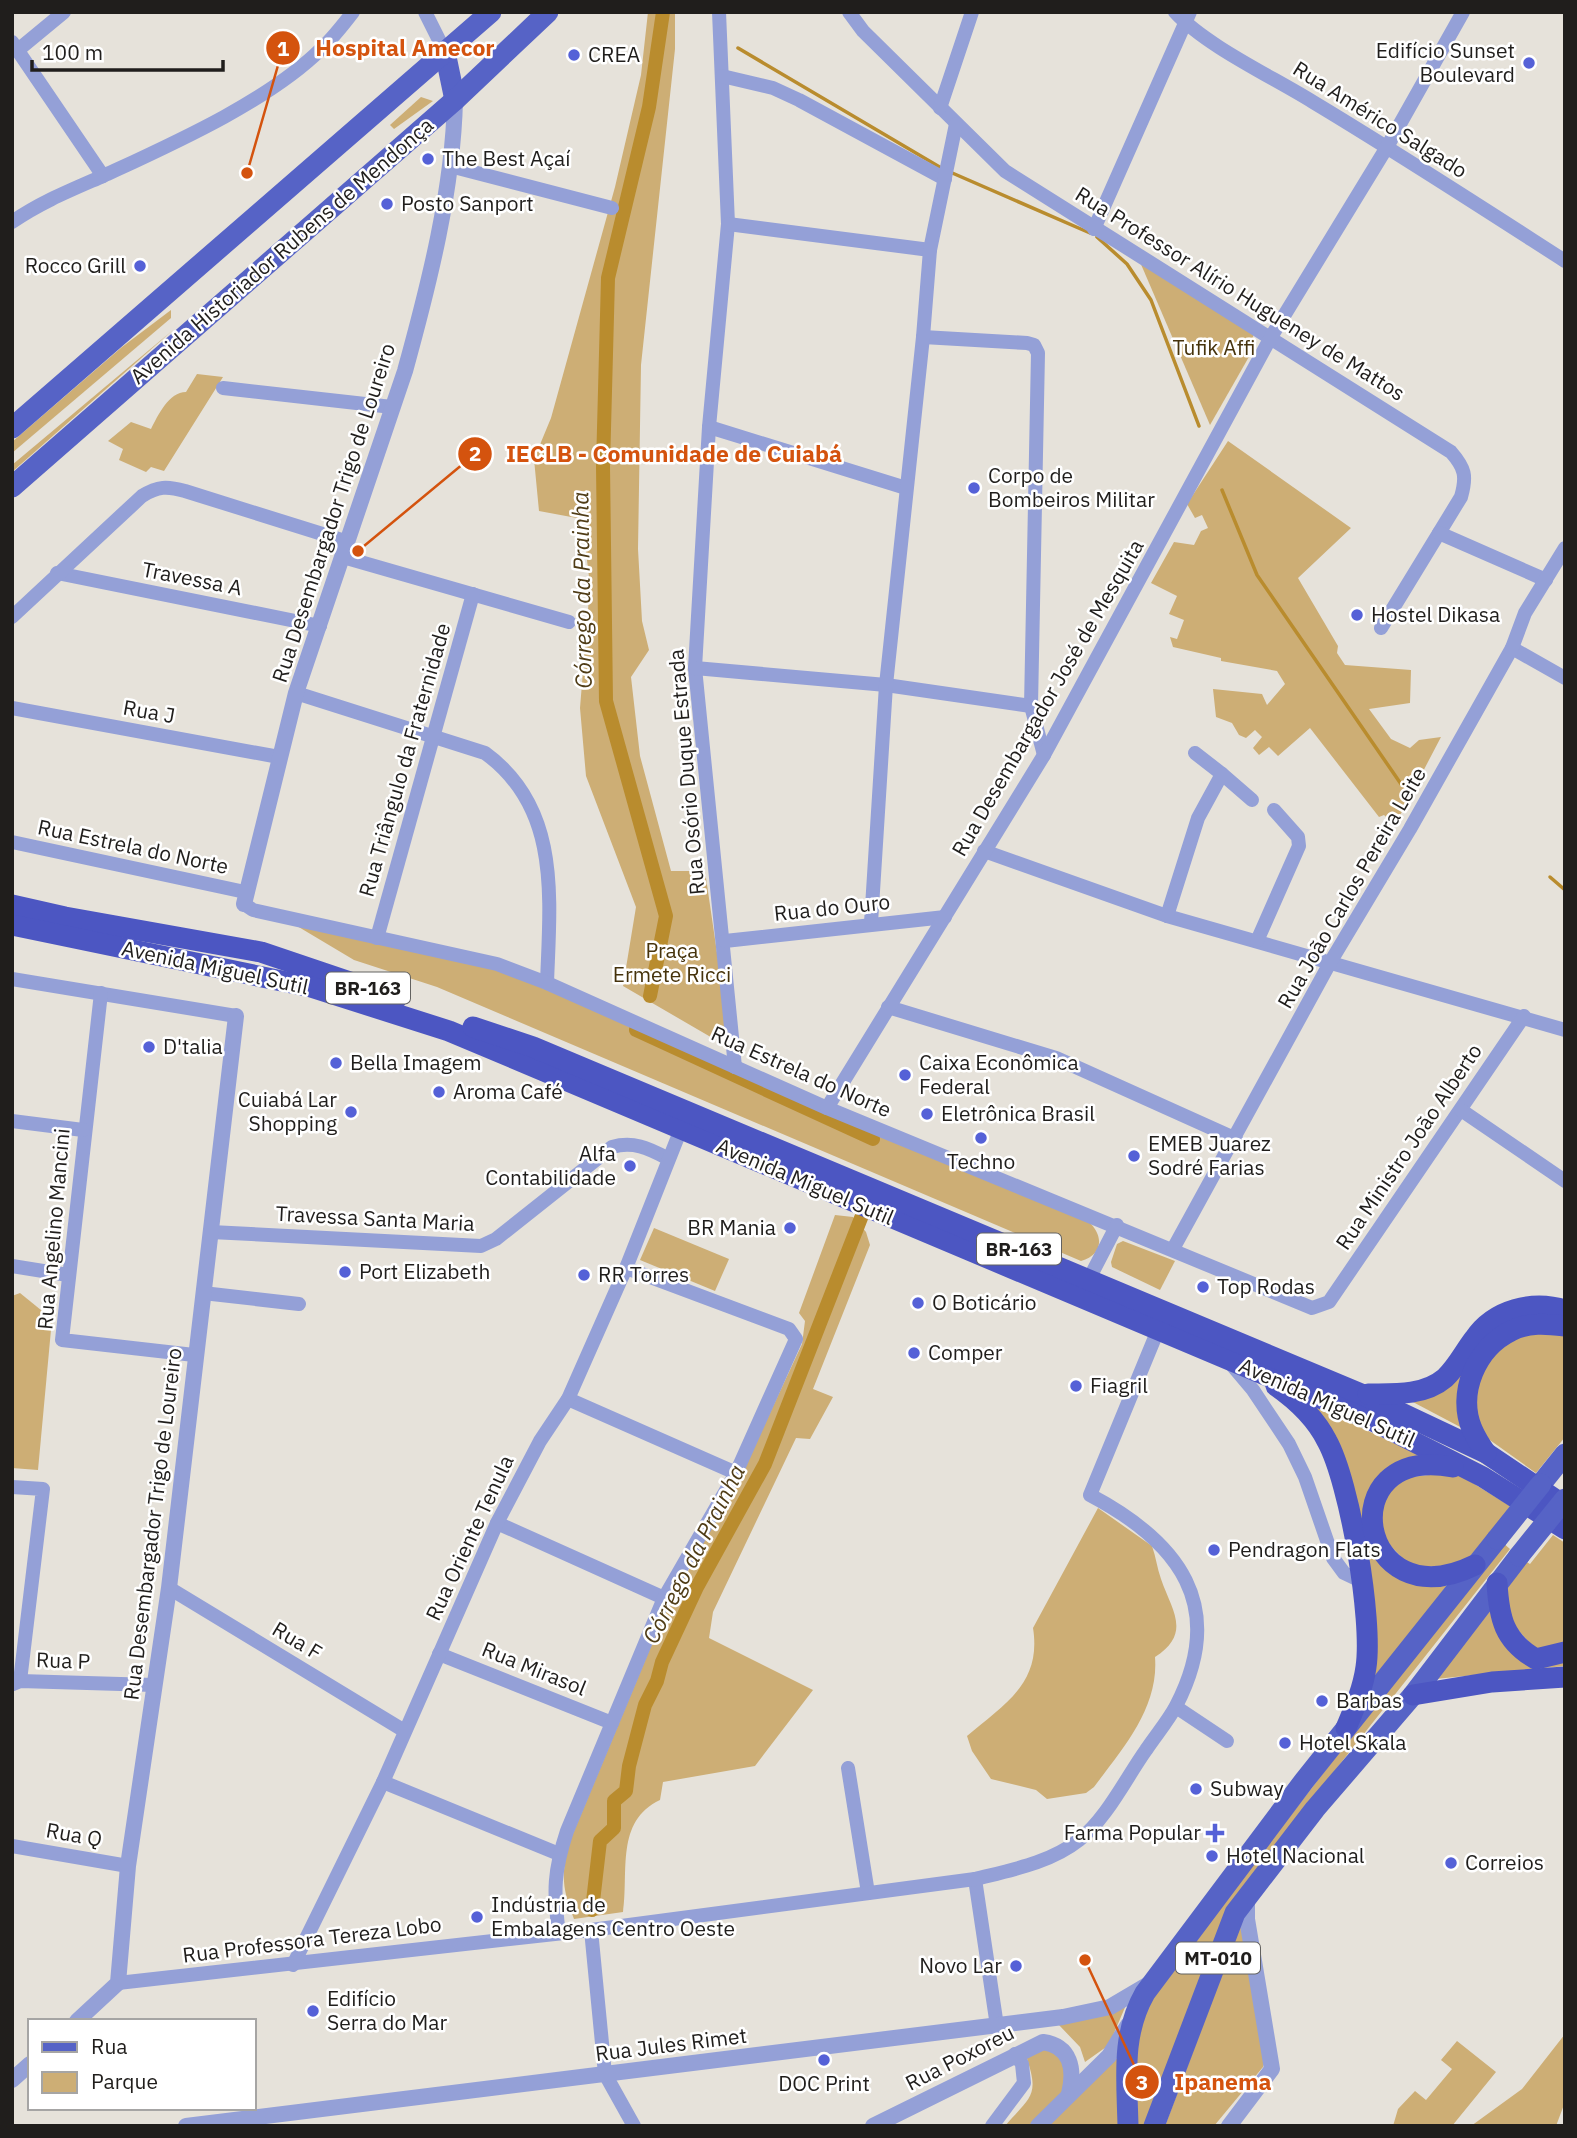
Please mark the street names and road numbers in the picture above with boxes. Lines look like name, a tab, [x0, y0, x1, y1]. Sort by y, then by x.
street label: Rua Américo Salgado	[1288, 54, 1473, 184]
street label: Avenida Historiador Rubens de Mendonça	[124, 111, 439, 390]
street label: Rua Professor Alírio Hugueney de Mattos	[1070, 180, 1411, 407]
street label: Rua Desembargador Trigo de Loureiro	[265, 340, 401, 686]
street label: Rua Desembargador José de Mesquita	[945, 534, 1150, 861]
street label: Travessa A	[140, 555, 245, 601]
street label: Rua Triângulo da Fraternidade	[352, 620, 457, 900]
street label: Rua Osório Duque Estrada	[661, 648, 711, 896]
street label: Rua J	[121, 693, 177, 729]
street label: Rua João Carlos Pereira Leite	[1270, 762, 1432, 1013]
street label: Rua Estrela do Norte	[35, 812, 231, 880]
street label: Rua do Ouro	[772, 887, 891, 927]
street label: Avenida Miguel Sutil	[119, 934, 311, 1001]
road number: BR-163	[326, 972, 410, 1004]
street label: Rua Estrela do Norte	[707, 1019, 896, 1123]
street label: Rua Ministro João Alberto	[1329, 1038, 1488, 1255]
street label: Rua Angelino Mancini	[30, 1127, 76, 1331]
street label: Avenida Miguel Sutil	[712, 1131, 899, 1231]
street label: Travessa Santa Maria	[275, 1199, 475, 1237]
road number: BR-163	[977, 1233, 1061, 1264]
street label: Rua Desembargador Trigo de Loureiro	[116, 1346, 188, 1702]
street label: Avenida Miguel Sutil	[1235, 1351, 1420, 1454]
street label: Rua Oriente Tenula	[418, 1450, 520, 1625]
street label: Rua F	[267, 1614, 328, 1666]
street label: Rua Mirasol	[478, 1634, 591, 1702]
street label: Rua P	[35, 1645, 91, 1675]
street label: Rua Q	[44, 1815, 104, 1853]
street label: Rua Professora Tereza Lobo	[181, 1909, 443, 1969]
road number: MT-010	[1176, 1942, 1260, 1974]
street label: Rua Poxoreu	[900, 2018, 1019, 2096]
street label: Rua Jules Rimet	[593, 2021, 748, 2067]

